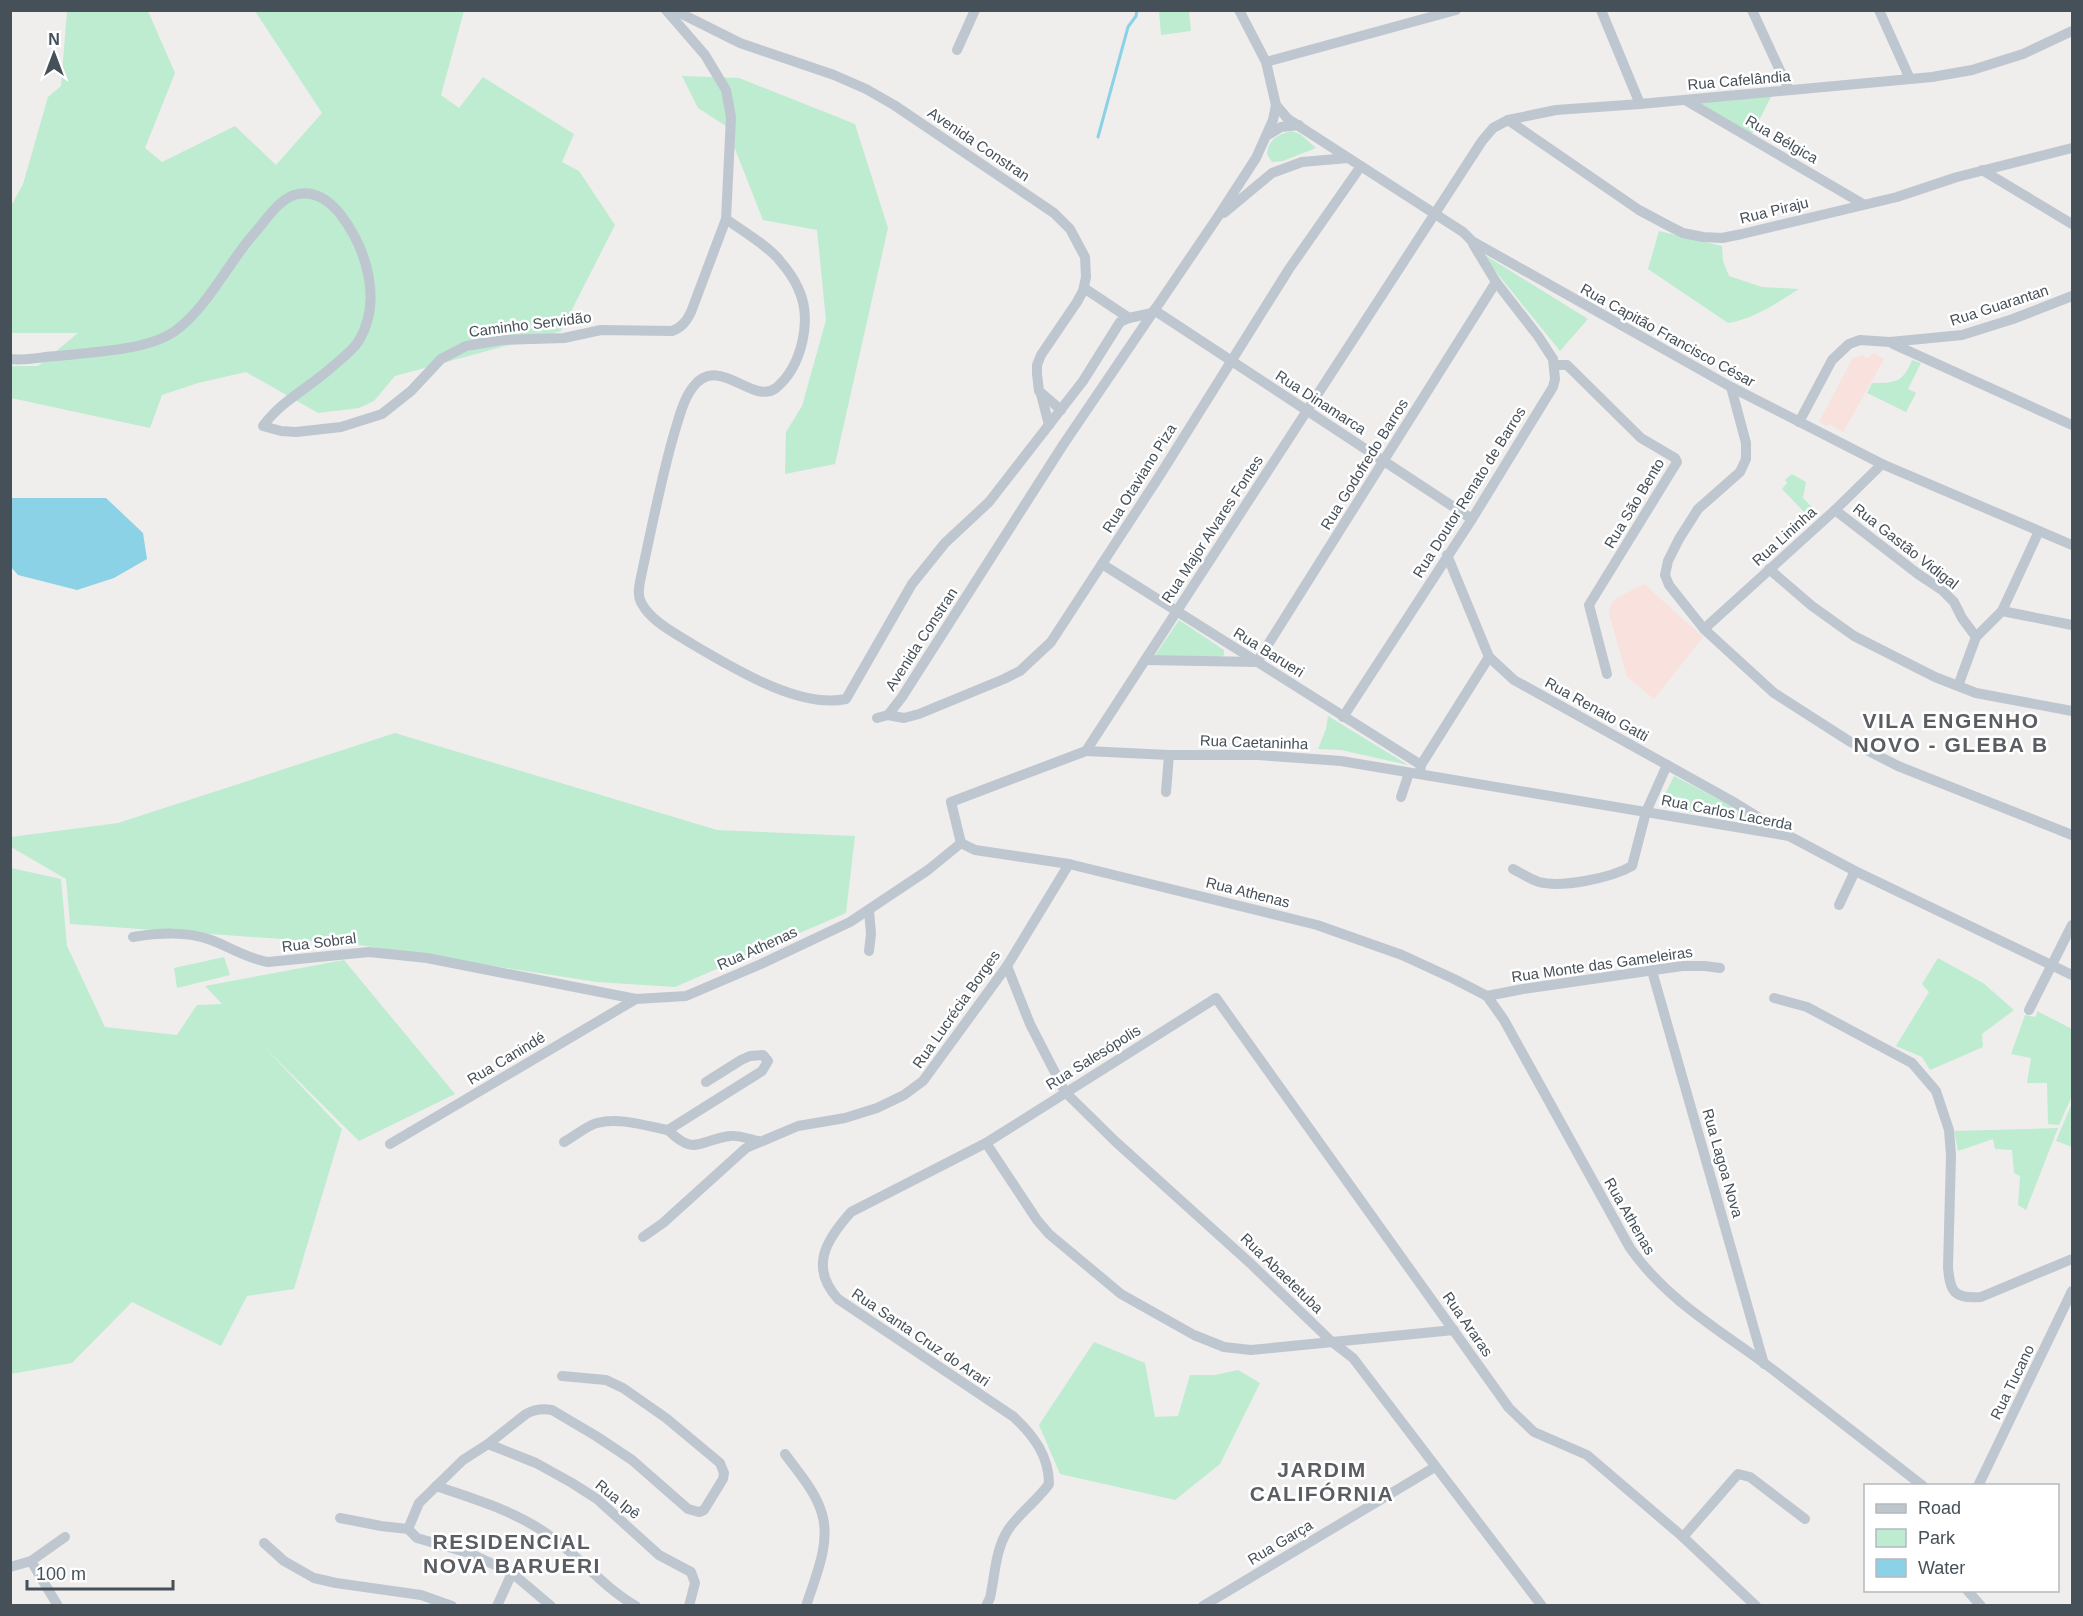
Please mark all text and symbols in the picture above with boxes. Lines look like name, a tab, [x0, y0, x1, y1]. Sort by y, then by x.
north arrow	[24, 24, 84, 84]
text: N	[48, 31, 60, 48]
street label: Rua Cafelândia	[1687, 67, 1792, 93]
street label: Avenida Constran	[925, 104, 1033, 184]
street label: Rua Bélgica	[1743, 111, 1822, 167]
street label: Rua Piraju	[1738, 193, 1810, 227]
street label: Rua Capitão Francisco César	[1578, 280, 1758, 390]
street label: Rua Guarantan	[1948, 281, 2050, 329]
street label: Caminho Servidão	[468, 308, 592, 340]
street label: Rua Dinamarca	[1273, 366, 1370, 438]
street label: Rua Godofredo Barros	[1317, 396, 1411, 532]
street label: Rua Doutor Renato de Barros	[1409, 403, 1529, 581]
street label: Rua Otaviano Piza	[1099, 420, 1180, 536]
street label: Rua Major Alvares Fontes	[1158, 452, 1266, 606]
street label: Rua São Bento	[1601, 455, 1667, 551]
street label: Rua Gastão Vidigal	[1850, 500, 1962, 592]
street label: Rua Lininha	[1749, 502, 1820, 569]
street label: Avenida Constran	[881, 584, 961, 694]
street label: Rua Barueri	[1231, 624, 1307, 680]
street label: Rua Renato Gatti	[1542, 673, 1652, 745]
district label: VILA ENGENHO NOVO - GLEBA B	[1853, 709, 2049, 756]
street label: Rua Caetaninha	[1200, 732, 1309, 752]
street label: Rua Carlos Lacerda	[1660, 791, 1795, 833]
street label: Rua Athenas	[1204, 873, 1292, 911]
street label: Rua Athenas	[714, 923, 800, 973]
street label: Rua Sobral	[281, 929, 357, 955]
street label: Rua Monte das Gameleiras	[1510, 943, 1694, 985]
street label: Rua Lucrécia Borges	[909, 947, 1003, 1071]
street label: Rua Salesópolis	[1043, 1021, 1143, 1093]
street label: Rua Canindé	[464, 1028, 548, 1088]
street label: Rua Lagoa Nova	[1699, 1107, 1747, 1220]
street label: Rua Athenas	[1601, 1175, 1659, 1257]
street label: Rua Abaetetuba	[1237, 1230, 1327, 1317]
street label: Rua Santa Cruz do Arari	[849, 1284, 993, 1390]
street label: Rua Araras	[1440, 1288, 1496, 1360]
street label: Rua Tucano	[1987, 1342, 2037, 1422]
district label: JARDIM CALIFÓRNIA	[1250, 1458, 1394, 1505]
street label: Rua Ipê	[592, 1476, 644, 1522]
legend	[1864, 1484, 2059, 1592]
text: Road	[1918, 1498, 1961, 1518]
street label: Rua Garça	[1245, 1516, 1316, 1568]
text: Park	[1918, 1528, 1956, 1548]
district label: RESIDENCIAL NOVA BARUERI	[423, 1530, 601, 1577]
scale bar	[27, 1553, 172, 1591]
text: Water	[1918, 1558, 1965, 1578]
text: 100 m	[36, 1564, 86, 1584]

